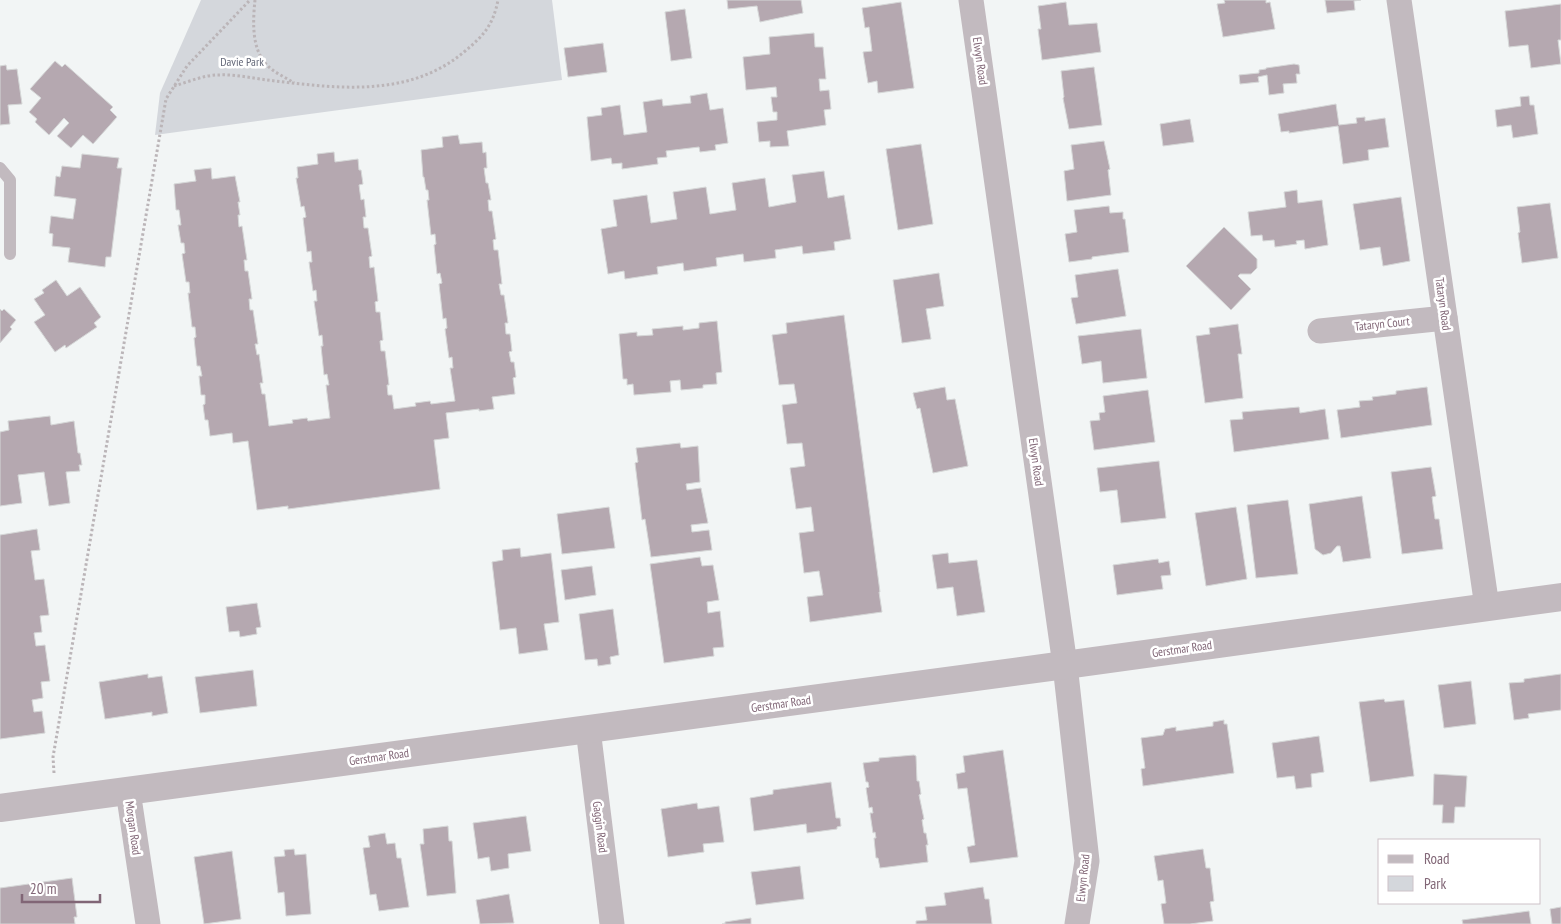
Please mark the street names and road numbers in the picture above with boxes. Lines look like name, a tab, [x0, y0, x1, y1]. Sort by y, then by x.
street label: Elwyn Road	[970, 36, 991, 86]
street label: Tataryn Road	[1432, 276, 1455, 331]
street label: Tataryn Court	[1354, 313, 1411, 334]
street label: Elwyn Road	[1026, 437, 1047, 487]
street label: Gerstmar Road	[1151, 637, 1213, 660]
street label: Gerstmar Road	[750, 692, 812, 715]
street label: Gerstmar Road	[348, 745, 410, 768]
street label: Morgan Road	[122, 800, 145, 856]
street label: Gaggin Road	[590, 800, 611, 854]
street label: Elwyn Road	[1073, 853, 1092, 903]

